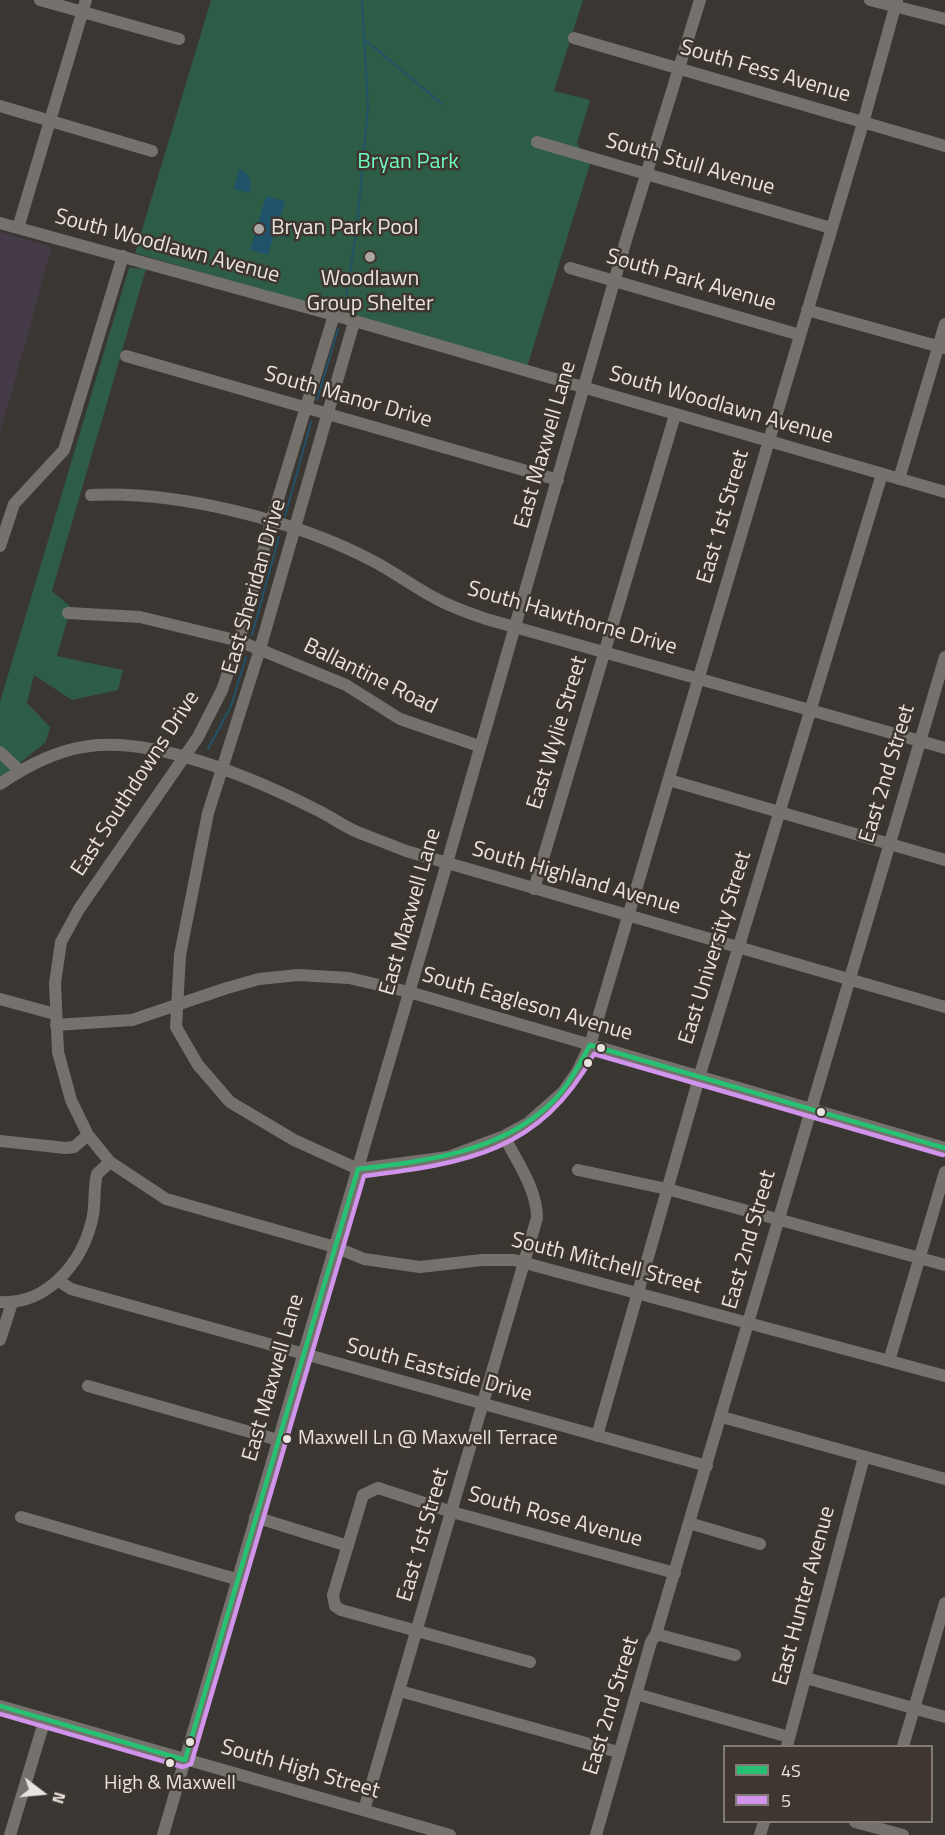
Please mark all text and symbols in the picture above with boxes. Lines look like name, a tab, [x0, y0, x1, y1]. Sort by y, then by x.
street label: South Fess Avenue	[677, 35, 853, 109]
street label: South Stull Avenue	[602, 128, 778, 202]
park label: Bryan Park	[357, 150, 459, 176]
street label: South Woodlawn Avenue	[52, 204, 282, 290]
place label: Bryan Park Pool	[271, 216, 418, 242]
marker: Bryan Park Pool	[252, 222, 266, 236]
street label: South Park Avenue	[603, 244, 779, 318]
marker: Woodlawn Group Shelter	[363, 250, 377, 264]
place label: Woodlawn Group Shelter	[306, 267, 434, 318]
street label: East Maxwell Lane	[510, 358, 582, 532]
street label: South Manor Drive	[261, 361, 435, 435]
street label: South Woodlawn Avenue	[606, 361, 836, 451]
street label: East 1st Street	[692, 447, 756, 587]
street label: East Sheridan Drive	[217, 497, 293, 677]
street label: South Hawthorne Drive	[464, 576, 680, 662]
street label: Ballantine Road	[299, 633, 441, 721]
street label: East Wylie Street	[522, 653, 594, 813]
street label: East Southdowns Drive	[66, 686, 206, 882]
street label: East 2nd Street	[854, 702, 922, 846]
street label: East Maxwell Lane	[375, 825, 447, 999]
street label: South Highland Avenue	[469, 837, 683, 921]
street label: East University Street	[674, 848, 758, 1048]
street label: South Eagleson Avenue	[419, 962, 635, 1048]
unlabelled marker	[595, 1042, 607, 1054]
unlabelled marker	[582, 1057, 594, 1069]
unlabelled marker	[815, 1106, 827, 1118]
street label: East 2nd Street	[718, 1167, 782, 1313]
street label: South Mitchell Street	[508, 1228, 704, 1300]
street label: East Maxwell Lane	[238, 1291, 310, 1465]
street label: South Eastside Drive	[343, 1333, 535, 1409]
place label: Maxwell Ln @ Maxwell Terrace	[298, 1427, 557, 1451]
marker: Maxwell Ln @ Maxwell Terrace	[281, 1433, 293, 1445]
street label: East 1st Street	[392, 1465, 456, 1605]
street label: South Rose Avenue	[465, 1482, 645, 1554]
street label: East Hunter Avenue	[768, 1504, 842, 1688]
street label: East 2nd Street	[578, 1634, 646, 1778]
street label: South High Street	[218, 1735, 382, 1805]
unlabelled marker	[184, 1736, 196, 1748]
legend	[723, 1745, 933, 1823]
marker: High & Maxwell	[164, 1757, 176, 1769]
text: 4S	[781, 1757, 801, 1784]
north arrow	[12, 1763, 72, 1823]
place label: High & Maxwell	[104, 1772, 236, 1796]
text: 5	[781, 1787, 791, 1814]
text: N	[46, 1789, 72, 1807]

